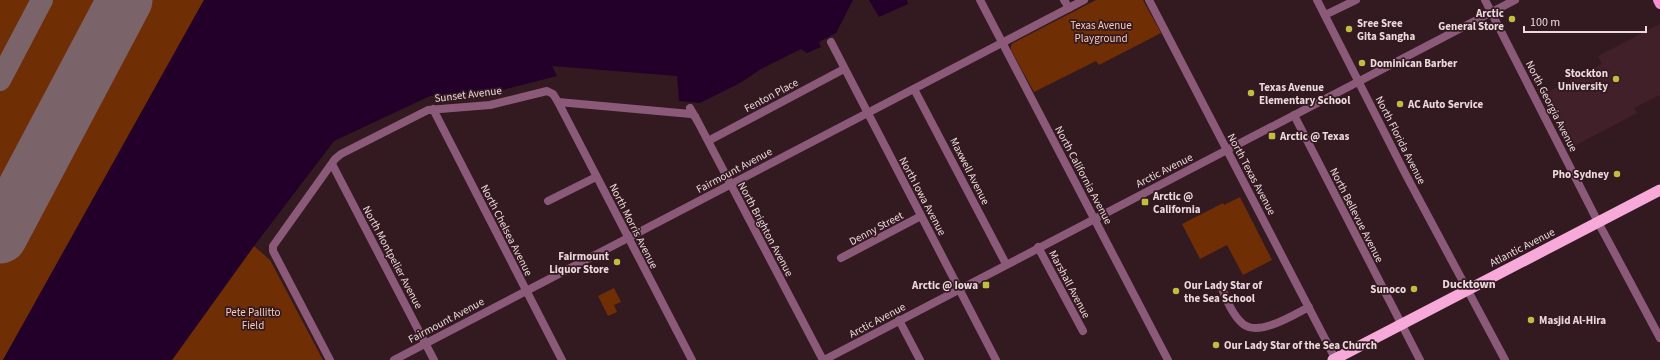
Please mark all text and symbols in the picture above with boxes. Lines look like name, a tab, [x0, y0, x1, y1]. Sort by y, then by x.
place label: Arctic General Store	[1438, 6, 1504, 34]
scale bar	[1524, 8, 1646, 34]
marker: Arctic General Store	[1507, 14, 1517, 24]
text: 100 m	[1530, 14, 1560, 31]
place label: Sree Sree Gita Sangha	[1357, 16, 1415, 44]
park label: Texas Avenue Playground	[1070, 18, 1132, 46]
marker: Sree Sree Gita Sangha	[1344, 24, 1354, 34]
place label: Dominican Barber	[1370, 56, 1458, 71]
marker: Dominican Barber	[1357, 58, 1367, 68]
street label: North Georgia Avenue	[1522, 58, 1581, 155]
place label: Stockton University	[1558, 66, 1608, 94]
marker: Stockton University	[1611, 74, 1621, 84]
street label: Fenton Place	[742, 75, 801, 116]
place label: Texas Avenue Elementary School	[1259, 80, 1351, 108]
street label: Sunset Avenue	[434, 83, 503, 106]
marker: Texas Avenue Elementary School	[1246, 88, 1256, 98]
street label: North Florida Avenue	[1372, 93, 1430, 187]
place label: AC Auto Service	[1407, 97, 1484, 112]
marker: AC Auto Service	[1395, 99, 1405, 109]
street label: North California Avenue	[1051, 123, 1116, 228]
place label: Arctic @ Texas	[1279, 129, 1349, 144]
street label: North Texas Avenue	[1224, 131, 1280, 218]
marker: Arctic @ Texas	[1267, 131, 1277, 141]
street label: Maxwell Avenue	[946, 135, 993, 208]
street label: Fairmount Avenue	[694, 144, 775, 197]
street label: Arctic Avenue	[1133, 149, 1196, 191]
street label: North Iowa Avenue	[895, 154, 950, 239]
street label: North Bellevue Avenue	[1326, 165, 1387, 266]
place label: Pho Sydney	[1552, 167, 1609, 182]
marker: Pho Sydney	[1612, 169, 1622, 179]
street label: North Brighton Avenue	[734, 179, 797, 280]
street label: North Morris Avenue	[606, 181, 662, 272]
street label: North Chelsea Avenue	[477, 182, 536, 279]
place label: Arctic @ California	[1152, 189, 1201, 217]
marker: Arctic @ California	[1140, 197, 1150, 207]
street label: North Montpelier Avenue	[359, 203, 426, 312]
street label: Denny Street	[847, 208, 906, 249]
street label: Atlantic Avenue	[1487, 224, 1558, 270]
street label: Marshall Avenue	[1045, 248, 1094, 321]
place label: Fairmount Liquor Store	[549, 249, 610, 277]
marker: Fairmount Liquor Store	[612, 257, 622, 267]
district label: Ducktown	[1442, 276, 1496, 293]
place label: Arctic @ Iowa	[911, 278, 978, 293]
place label: Our Lady Star of the Sea School	[1184, 278, 1263, 306]
marker: Arctic @ Iowa	[981, 280, 991, 290]
place label: Sunoco	[1370, 282, 1406, 297]
marker: Sunoco	[1409, 284, 1419, 294]
marker: Our Lady Star of the Sea School	[1171, 286, 1181, 296]
street label: Fairmount Avenue	[406, 294, 487, 347]
street label: Arctic Avenue	[846, 299, 909, 342]
park label: Pete Pallitto Field	[225, 305, 281, 333]
place label: Masjid Al-Hira	[1539, 313, 1606, 328]
marker: Masjid Al-Hira	[1526, 315, 1536, 325]
place label: Our Lady Star of the Sea Church	[1224, 338, 1377, 353]
marker: Our Lady Star of the Sea Church	[1211, 340, 1221, 350]

